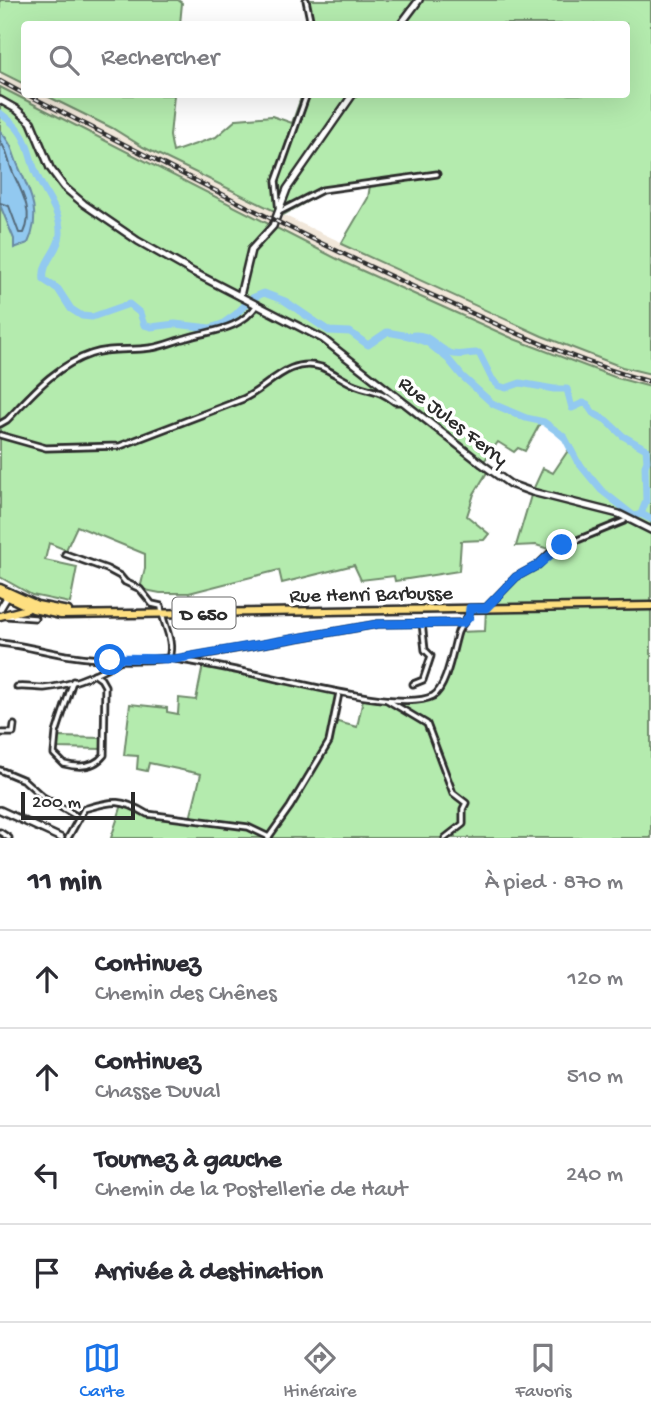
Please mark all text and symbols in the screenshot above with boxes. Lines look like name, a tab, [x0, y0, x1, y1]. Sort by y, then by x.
search box	[21, 21, 630, 98]
icon: search	[45, 41, 83, 79]
text: Rechercher	[101, 44, 219, 75]
street label: Rue Jules Ferry	[392, 372, 512, 473]
route end	[546, 529, 577, 560]
street label: Rue Henri Barbusse	[289, 583, 454, 610]
road number: D 650	[172, 598, 235, 628]
route start	[94, 644, 125, 675]
scale bar	[21, 789, 135, 821]
text: 200 m	[32, 792, 81, 815]
text: 11 min	[28, 866, 101, 901]
text: À pied · 870 m	[485, 870, 623, 897]
text: Continuez	[95, 950, 201, 981]
icon: ahead	[28, 960, 66, 998]
text: 120 m	[568, 966, 623, 993]
text: Chemin des Chênes	[95, 981, 277, 1008]
text: Continuez	[95, 1048, 201, 1079]
icon: ahead	[28, 1058, 66, 1096]
text: 510 m	[567, 1064, 623, 1091]
text: Chasse Duval	[95, 1079, 221, 1106]
text: Tournez à gauche	[95, 1146, 282, 1177]
icon: left	[28, 1156, 66, 1194]
text: 240 m	[566, 1162, 623, 1189]
text: Chemin de la Postellerie de Haut	[95, 1177, 407, 1204]
icon: arrive	[28, 1254, 66, 1292]
text: Arrivée à destination	[95, 1258, 323, 1289]
tab: Carte	[79, 1339, 125, 1404]
tab: Itinéraire	[283, 1339, 356, 1404]
tab: Favoris	[515, 1339, 572, 1404]

